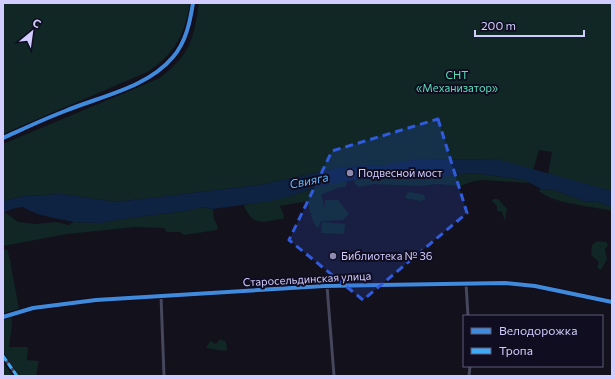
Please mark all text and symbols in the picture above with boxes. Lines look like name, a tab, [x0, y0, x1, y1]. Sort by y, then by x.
north arrow	[12, 12, 52, 52]
scale bar	[475, 12, 584, 38]
text: С	[31, 15, 44, 31]
text: 200 m	[481, 18, 516, 32]
park label: СНТ «Механизатор»	[416, 68, 498, 94]
place label: Подвесной мост	[358, 166, 442, 179]
marker: Подвесной мост	[345, 168, 355, 178]
water label: Свияга	[288, 169, 329, 191]
place label: Библиотека № 36	[341, 249, 433, 262]
marker: Библиотека № 36	[328, 251, 338, 261]
street label: Старосельдинская улица	[242, 269, 371, 288]
legend	[463, 315, 603, 367]
text: Велодорожка	[499, 323, 577, 337]
text: Тропа	[499, 343, 533, 357]

